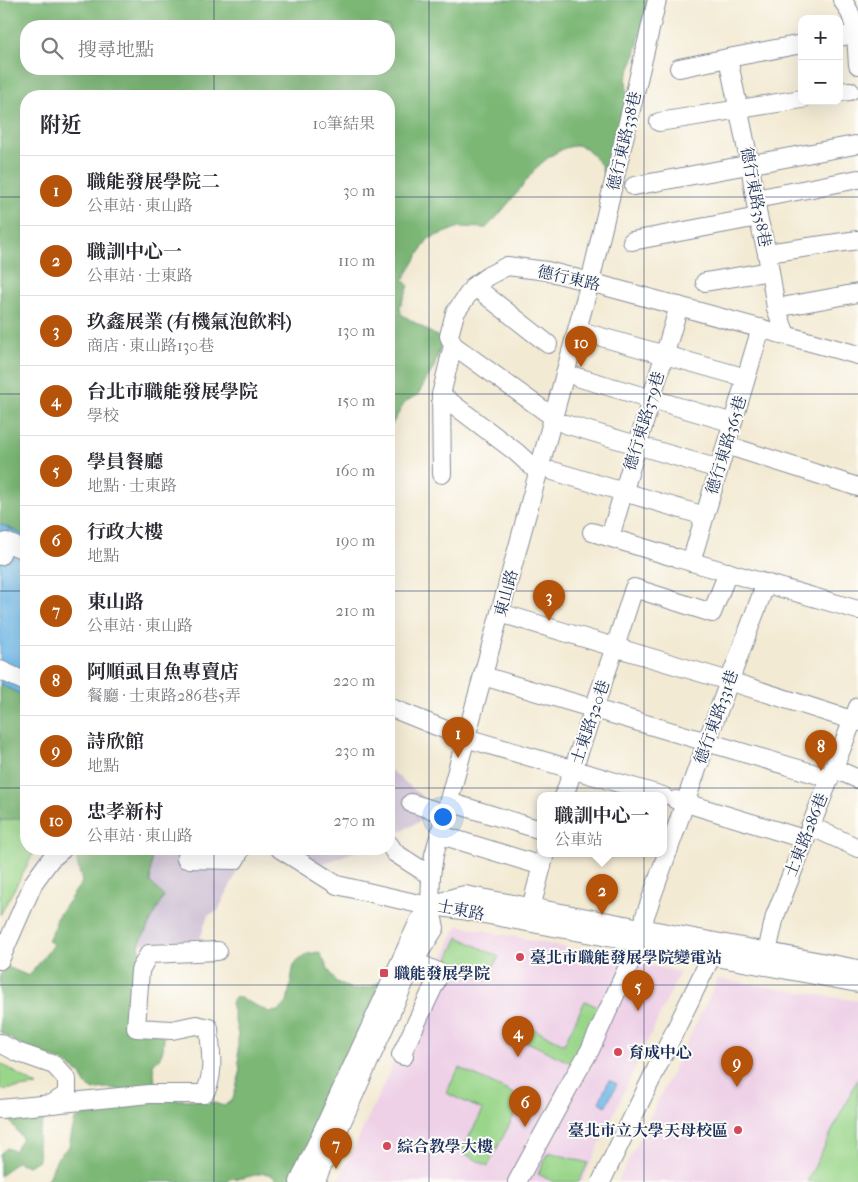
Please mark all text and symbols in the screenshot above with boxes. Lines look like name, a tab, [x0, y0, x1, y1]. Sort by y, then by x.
map controls	[798, 15, 843, 105]
button: +	[798, 15, 843, 60]
search box	[20, 20, 395, 75]
icon: search	[38, 34, 66, 62]
text: 搜尋地點	[78, 39, 154, 61]
button: −	[798, 60, 843, 105]
street label: 德行東路338巷	[603, 90, 645, 192]
text: 附近	[40, 113, 82, 137]
text: 10筆結果	[313, 114, 375, 133]
street label: 德行東路358巷	[737, 145, 775, 249]
text: 職能發展學院二	[87, 171, 220, 193]
text: 1	[53, 181, 59, 200]
text: 30 m	[343, 181, 375, 200]
text: 公車站 · 東山路	[87, 196, 193, 215]
text: 職訓中心一	[87, 241, 182, 263]
text: 2	[52, 251, 60, 270]
text: 110 m	[338, 251, 375, 270]
street label: 德行東路	[536, 262, 602, 294]
text: 公車站 · 士東路	[87, 266, 193, 285]
text: 玖鑫展業 (有機氣泡飲料)	[87, 311, 292, 333]
text: 3	[53, 321, 59, 340]
text: 130 m	[337, 321, 375, 340]
pin: 10	[565, 326, 597, 367]
text: 商店 · 東山路130巷	[87, 336, 214, 355]
street label: 德行東路379巷	[620, 369, 668, 473]
text: 台北市職能發展學院	[87, 381, 258, 403]
text: 4	[51, 391, 61, 410]
text: 150 m	[337, 391, 375, 410]
street label: 德行東路365巷	[702, 393, 750, 497]
text: 學校	[87, 406, 119, 425]
text: 學員餐廳	[87, 451, 163, 473]
text: 5	[53, 461, 59, 480]
text: 160 m	[335, 461, 375, 480]
text: 地點 · 士東路	[87, 476, 177, 495]
text: 行政大樓	[87, 521, 163, 543]
text: 6	[52, 531, 60, 550]
text: 190 m	[335, 531, 375, 550]
text: 地點	[87, 546, 119, 565]
street label: 東山路	[491, 567, 521, 619]
pin: 3	[533, 580, 565, 621]
text: 東山路	[87, 591, 144, 613]
text: 7	[52, 601, 60, 620]
text: 210 m	[336, 601, 375, 620]
text: 公車站 · 東山路	[87, 616, 193, 635]
text: 阿順虱目魚專賣店	[87, 661, 239, 683]
street label: 德行東路331巷	[690, 667, 742, 767]
text: 8	[52, 671, 60, 690]
text: 220 m	[333, 671, 375, 690]
street label: 士東路320巷	[567, 677, 613, 767]
text: 餐廳 · 士東路286巷5弄	[87, 686, 241, 705]
pin: 1	[442, 717, 474, 758]
pin: 8	[805, 730, 837, 771]
text: 詩欣館	[87, 731, 144, 753]
text: 9	[52, 741, 60, 760]
text: 230 m	[335, 741, 375, 760]
text: 地點	[87, 756, 119, 775]
street label: 士東路286巷	[781, 790, 831, 880]
popup	[537, 792, 667, 857]
text: 忠孝新村	[87, 801, 163, 823]
your location	[430, 804, 456, 830]
text: 職訓中心一	[554, 805, 650, 827]
text: 10	[49, 811, 63, 830]
text: 270 m	[334, 811, 375, 830]
text: 公車站 · 東山路	[87, 826, 193, 845]
text: 公車站	[554, 830, 603, 849]
pin: 2	[586, 874, 618, 915]
street label: 士東路	[436, 896, 486, 924]
place label: 臺北市職能發展學院變電站	[530, 948, 722, 967]
marker: 臺北市職能發展學院變電站	[514, 951, 526, 963]
place label: 職能發展學院	[394, 964, 490, 983]
marker: 職能發展學院	[378, 967, 390, 979]
pin: 5	[622, 970, 654, 1011]
pin: 4	[502, 1016, 534, 1057]
place label: 育成中心	[628, 1043, 692, 1062]
marker: 育成中心	[612, 1046, 624, 1058]
pin: 9	[721, 1046, 753, 1087]
pin: 6	[509, 1086, 541, 1127]
place label: 臺北市立大學天母校區	[568, 1121, 728, 1140]
marker: 臺北市立大學天母校區	[732, 1124, 744, 1136]
pin: 7	[320, 1128, 352, 1169]
place label: 綜合教學大樓	[397, 1137, 493, 1156]
marker: 綜合教學大樓	[381, 1140, 393, 1152]

